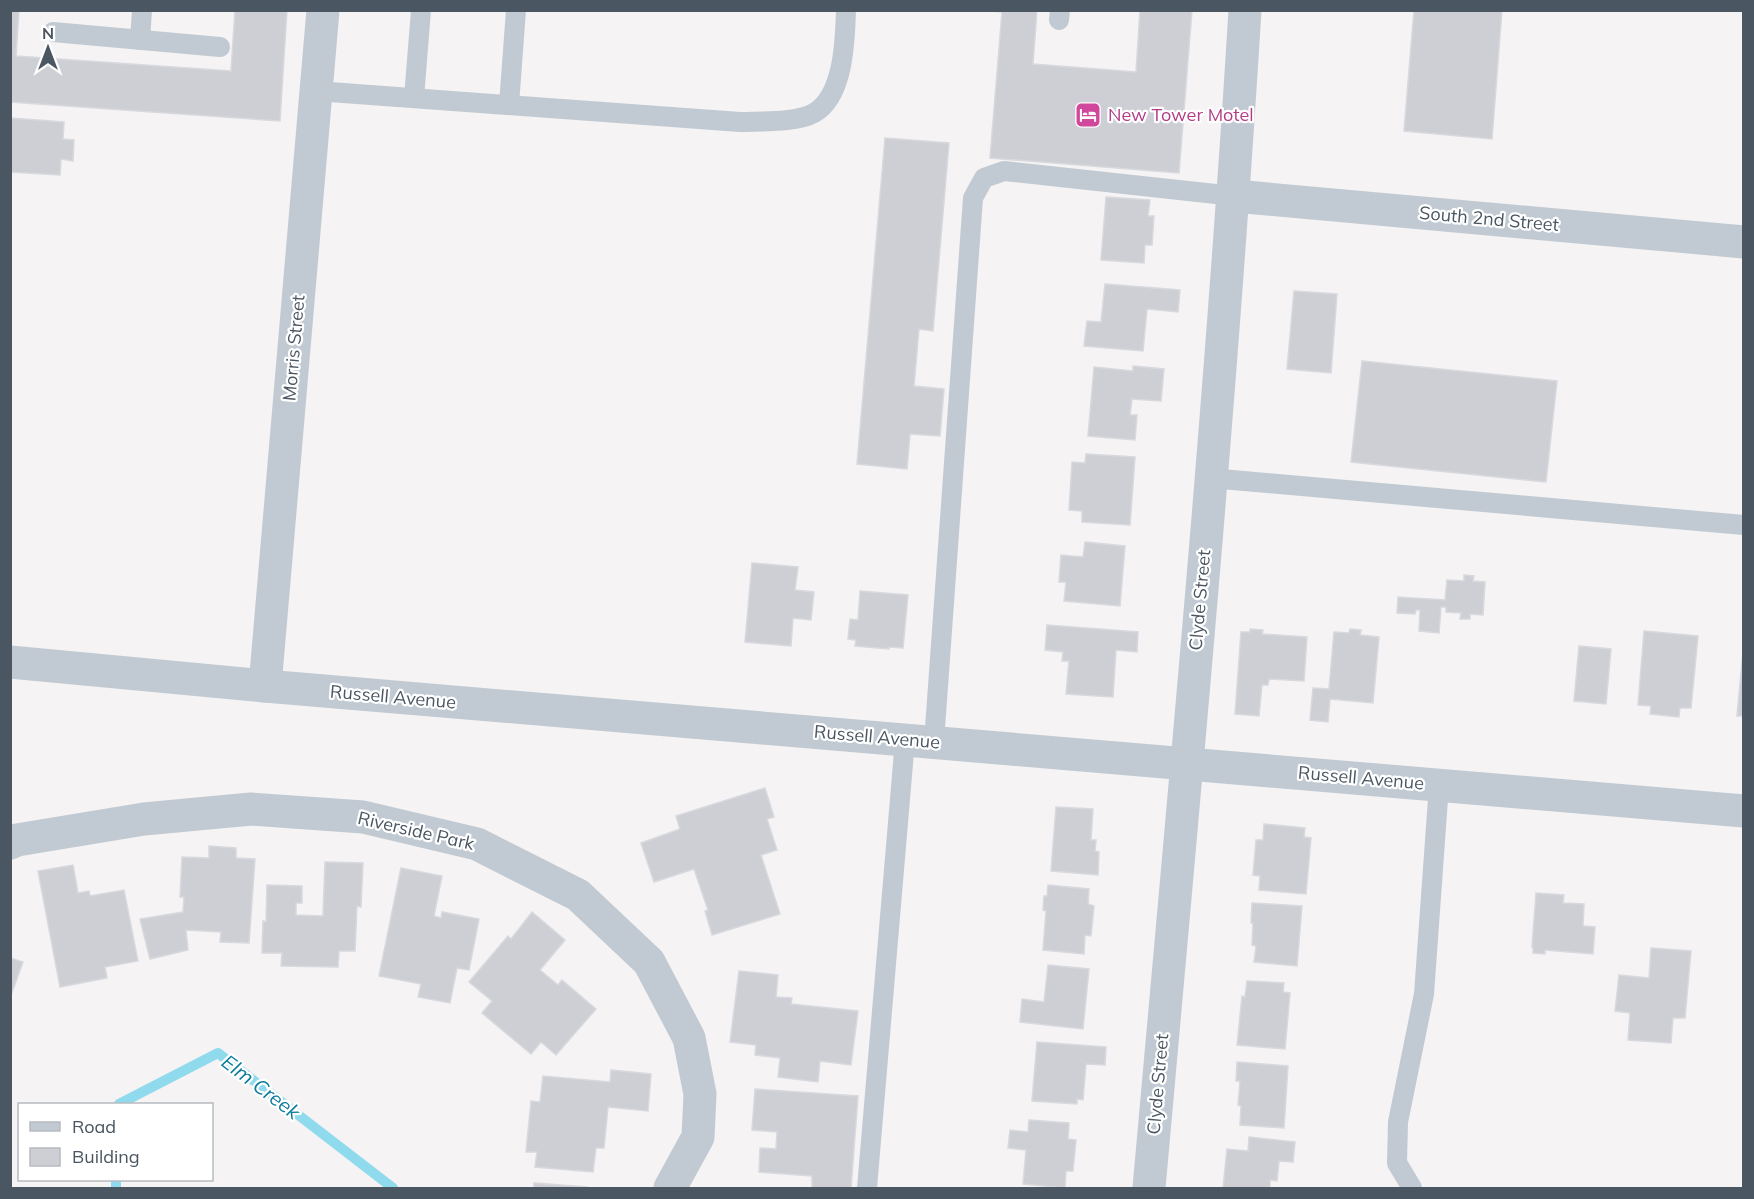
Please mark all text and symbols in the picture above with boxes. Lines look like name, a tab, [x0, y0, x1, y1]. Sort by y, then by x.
north arrow	[18, 18, 78, 78]
text: N	[42, 23, 54, 43]
hotel icon: New Tower Motel	[1073, 100, 1103, 130]
place label: New Tower Motel	[1108, 103, 1254, 126]
street label: South 2nd Street	[1418, 201, 1560, 236]
street label: Morris Street	[277, 294, 310, 402]
street label: Clyde Street	[1184, 549, 1215, 651]
street label: Russell Avenue	[329, 680, 457, 713]
street label: Russell Avenue	[813, 720, 941, 753]
street label: Russell Avenue	[1297, 761, 1425, 794]
street label: Riverside Park	[356, 806, 477, 855]
street label: Clyde Street	[1142, 1033, 1173, 1135]
water label: Elm Creek	[217, 1049, 306, 1125]
legend	[18, 1103, 213, 1181]
text: Road	[72, 1115, 116, 1138]
text: Building	[72, 1145, 140, 1168]

